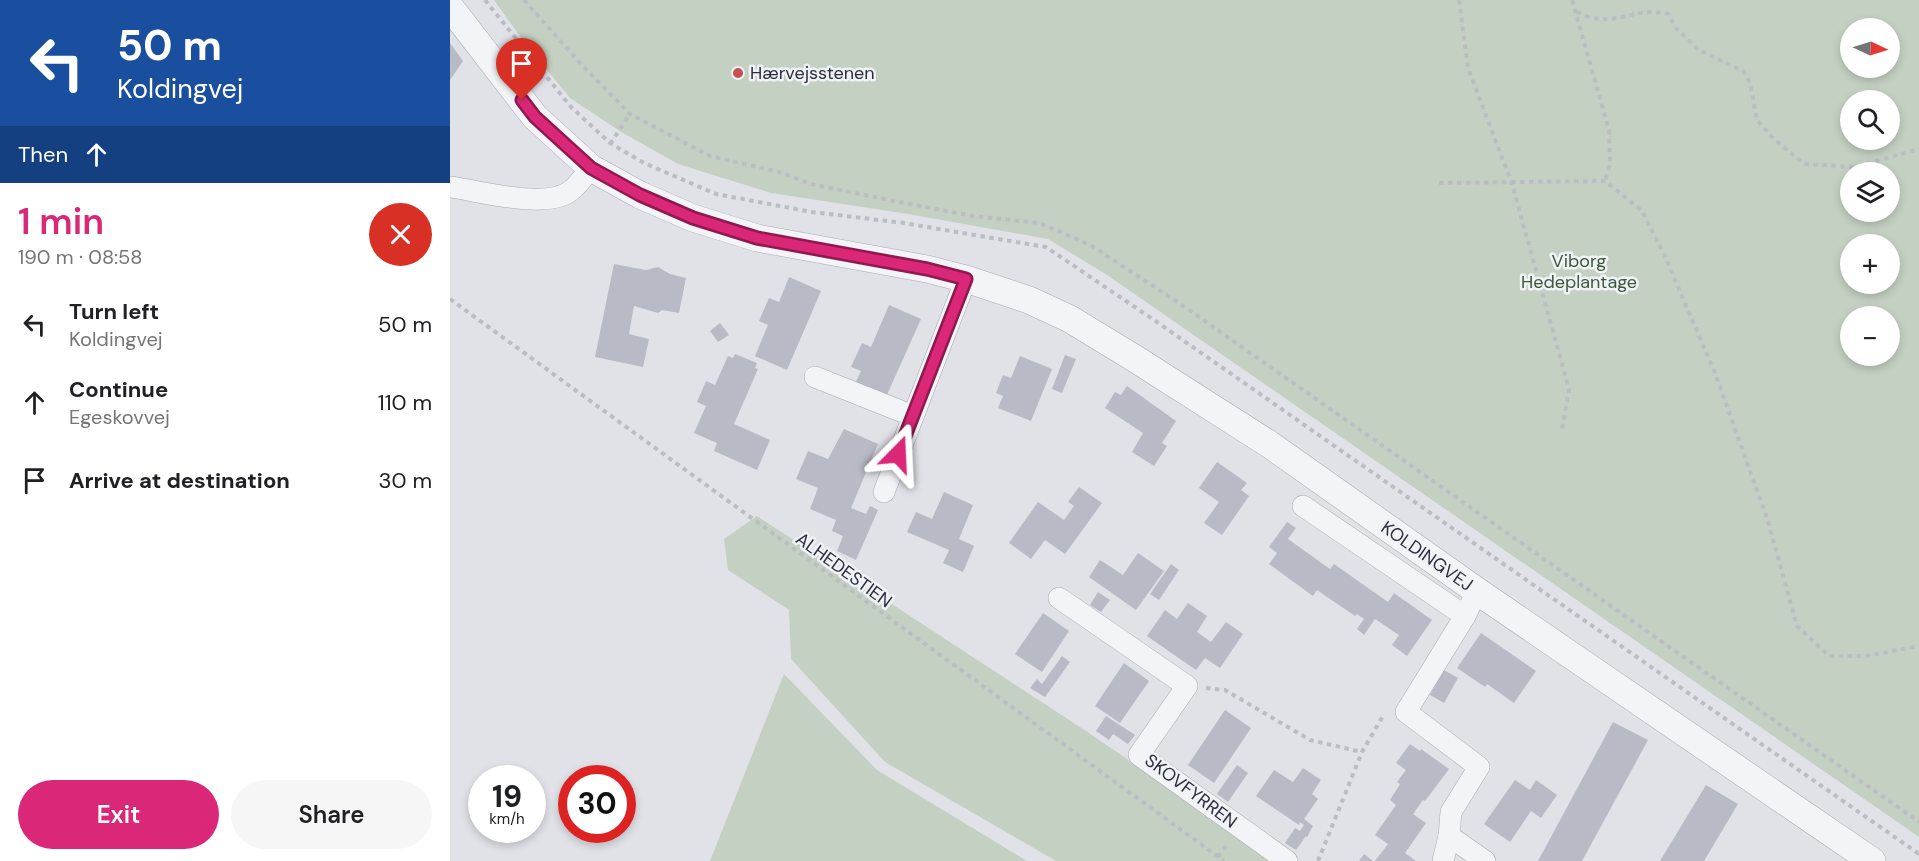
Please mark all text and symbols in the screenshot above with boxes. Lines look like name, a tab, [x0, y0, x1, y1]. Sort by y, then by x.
text: 50 m	[117, 18, 222, 73]
north arrow	[1840, 18, 1900, 78]
map controls	[1840, 18, 1900, 366]
icon: left	[18, 24, 96, 102]
pin	[496, 38, 547, 100]
icon: arrive	[505, 47, 538, 80]
place label: Hærvejsstenen	[750, 61, 875, 85]
marker: Hærvejsstenen	[731, 66, 745, 80]
text: Koldingvej	[117, 71, 243, 106]
button: search	[1840, 90, 1900, 150]
icon: ahead	[80, 138, 113, 171]
text: Then	[18, 140, 68, 169]
button: layers	[1840, 162, 1900, 222]
text: 1 min	[18, 198, 104, 245]
button: close	[369, 203, 432, 266]
button: +	[1840, 234, 1900, 294]
text: 190 m · 08:58	[18, 244, 142, 270]
park label: Viborg Hedeplantage	[1521, 249, 1637, 294]
text: Turn left	[69, 297, 159, 326]
button: −	[1840, 306, 1900, 366]
icon: left	[18, 308, 51, 341]
text: 50 m	[378, 310, 432, 339]
text: Koldingvej	[69, 326, 163, 352]
text: Continue	[69, 375, 168, 404]
icon: ahead	[18, 386, 51, 419]
text: 110 m	[378, 388, 432, 417]
text: Egeskovvej	[69, 404, 170, 430]
position arrow	[866, 422, 930, 486]
icon: arrive	[18, 464, 51, 497]
text: Arrive at destination	[69, 466, 290, 495]
text: 30 m	[378, 466, 432, 495]
street label: KOLDINGVEJ	[1376, 515, 1478, 597]
street label: ALHEDESTIEN	[791, 527, 897, 613]
street label: SKOVFYRREN	[1140, 748, 1242, 834]
speed limit sign: 30	[558, 765, 636, 843]
text: 19	[492, 777, 522, 816]
button: Exit	[18, 780, 219, 849]
button: Share	[231, 780, 432, 849]
text: km/h	[489, 809, 525, 829]

